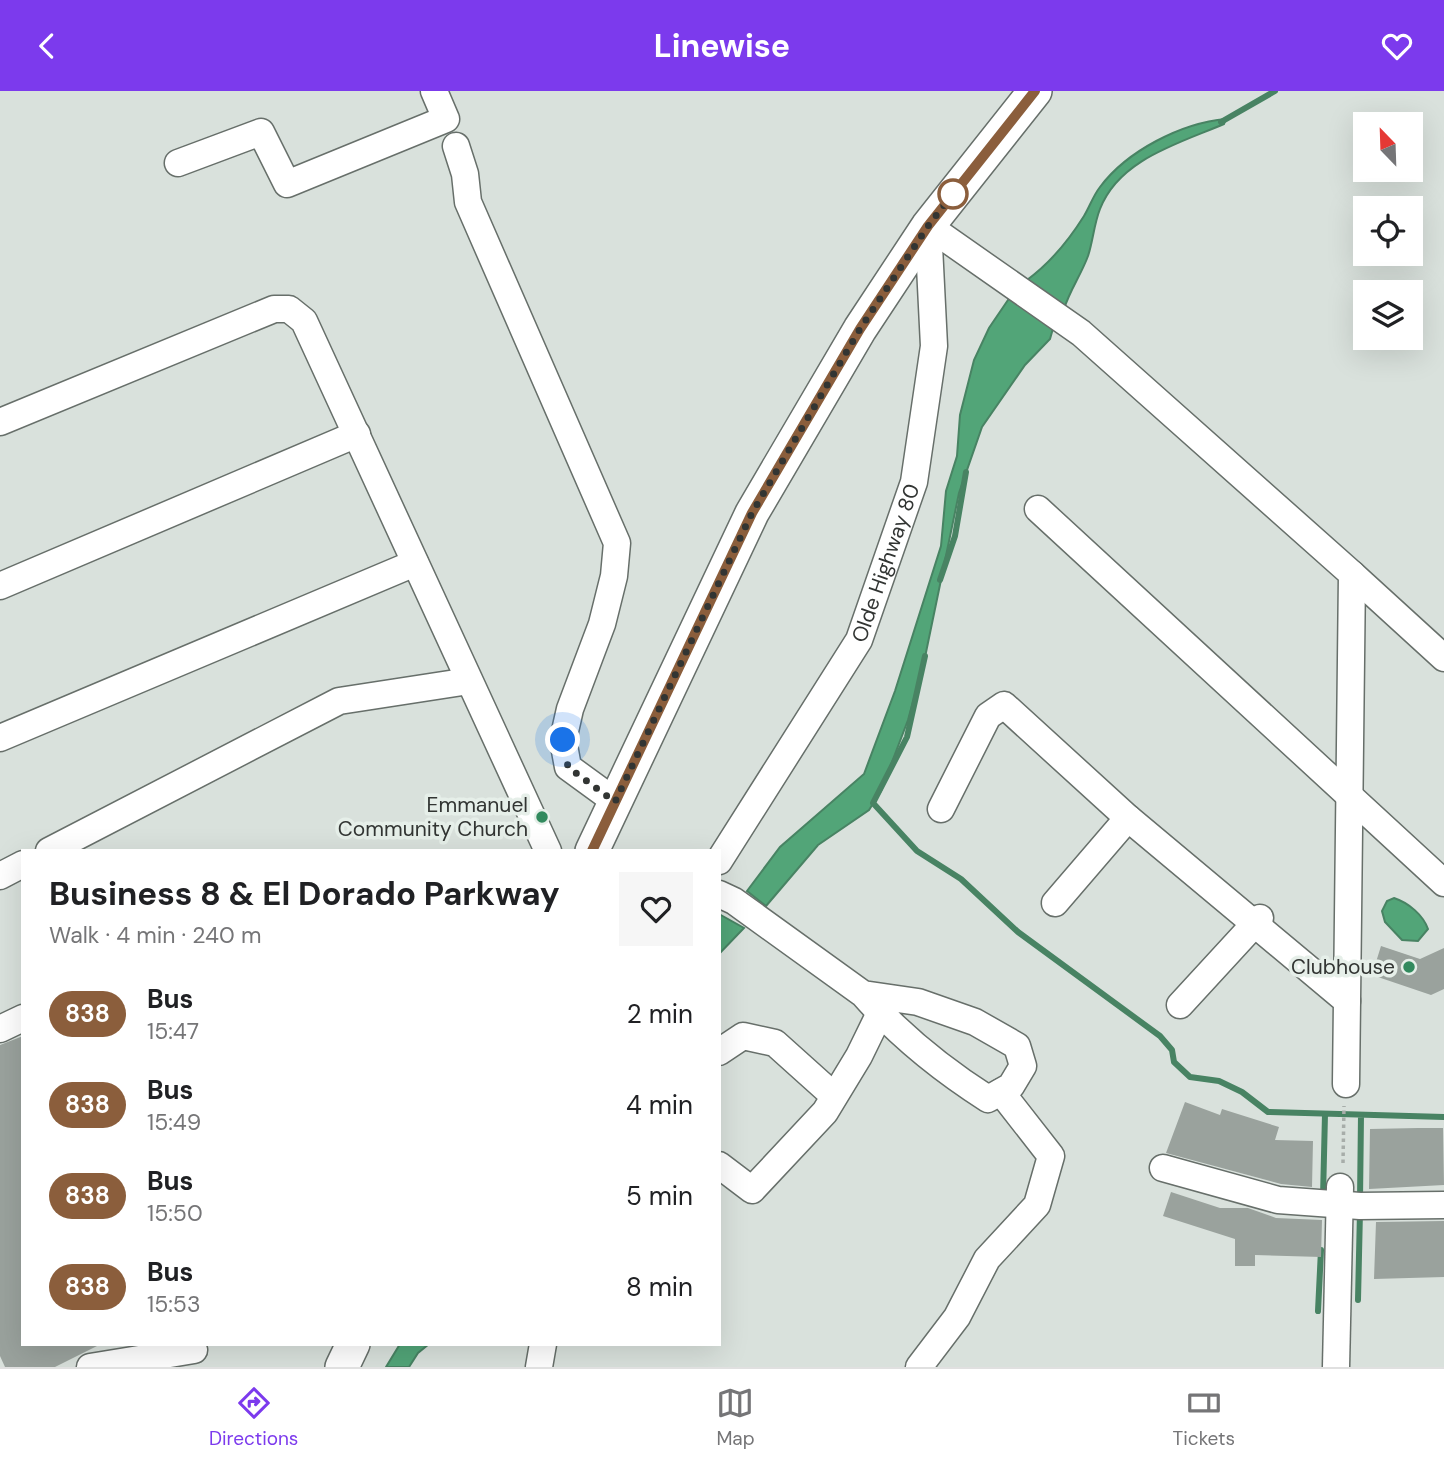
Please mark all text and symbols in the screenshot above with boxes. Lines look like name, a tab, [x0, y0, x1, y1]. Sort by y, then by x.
text: Linewise	[654, 25, 790, 67]
icon: back	[28, 27, 66, 65]
icon: heart	[1378, 27, 1416, 65]
north arrow	[1353, 112, 1423, 182]
map controls	[1353, 112, 1423, 350]
unlabelled marker	[938, 179, 968, 209]
button: locate	[1353, 196, 1423, 266]
button: layers	[1353, 280, 1423, 350]
street label: Olde Highway 80	[845, 480, 926, 646]
your location	[545, 722, 580, 757]
place label: Emmanuel Community Church	[338, 791, 528, 843]
marker: Emmanuel Community Church	[534, 809, 550, 825]
text: Business 8 & El Dorado Parkway	[49, 872, 560, 915]
button: heart	[619, 872, 693, 946]
text: Walk · 4 min · 240 m	[49, 920, 261, 950]
place label: Clubhouse	[1291, 953, 1395, 981]
marker: Clubhouse	[1401, 959, 1417, 975]
text: Bus	[147, 982, 193, 1016]
text: 2 min	[627, 997, 693, 1031]
text: 838	[65, 998, 110, 1029]
text: 15:47	[147, 1016, 199, 1046]
text: Bus	[147, 1073, 193, 1107]
text: 4 min	[626, 1088, 693, 1122]
text: 838	[65, 1089, 110, 1120]
text: 15:49	[147, 1107, 201, 1137]
text: Bus	[147, 1164, 193, 1198]
text: 5 min	[626, 1179, 693, 1213]
text: 838	[65, 1180, 110, 1211]
text: 15:50	[147, 1198, 203, 1228]
text: Bus	[147, 1255, 193, 1289]
text: 8 min	[626, 1270, 693, 1304]
text: 838	[65, 1271, 110, 1302]
text: 15:53	[147, 1289, 200, 1319]
tab: Directions	[209, 1384, 298, 1451]
tab: Map	[716, 1384, 755, 1451]
tab: Tickets	[1173, 1384, 1235, 1451]

